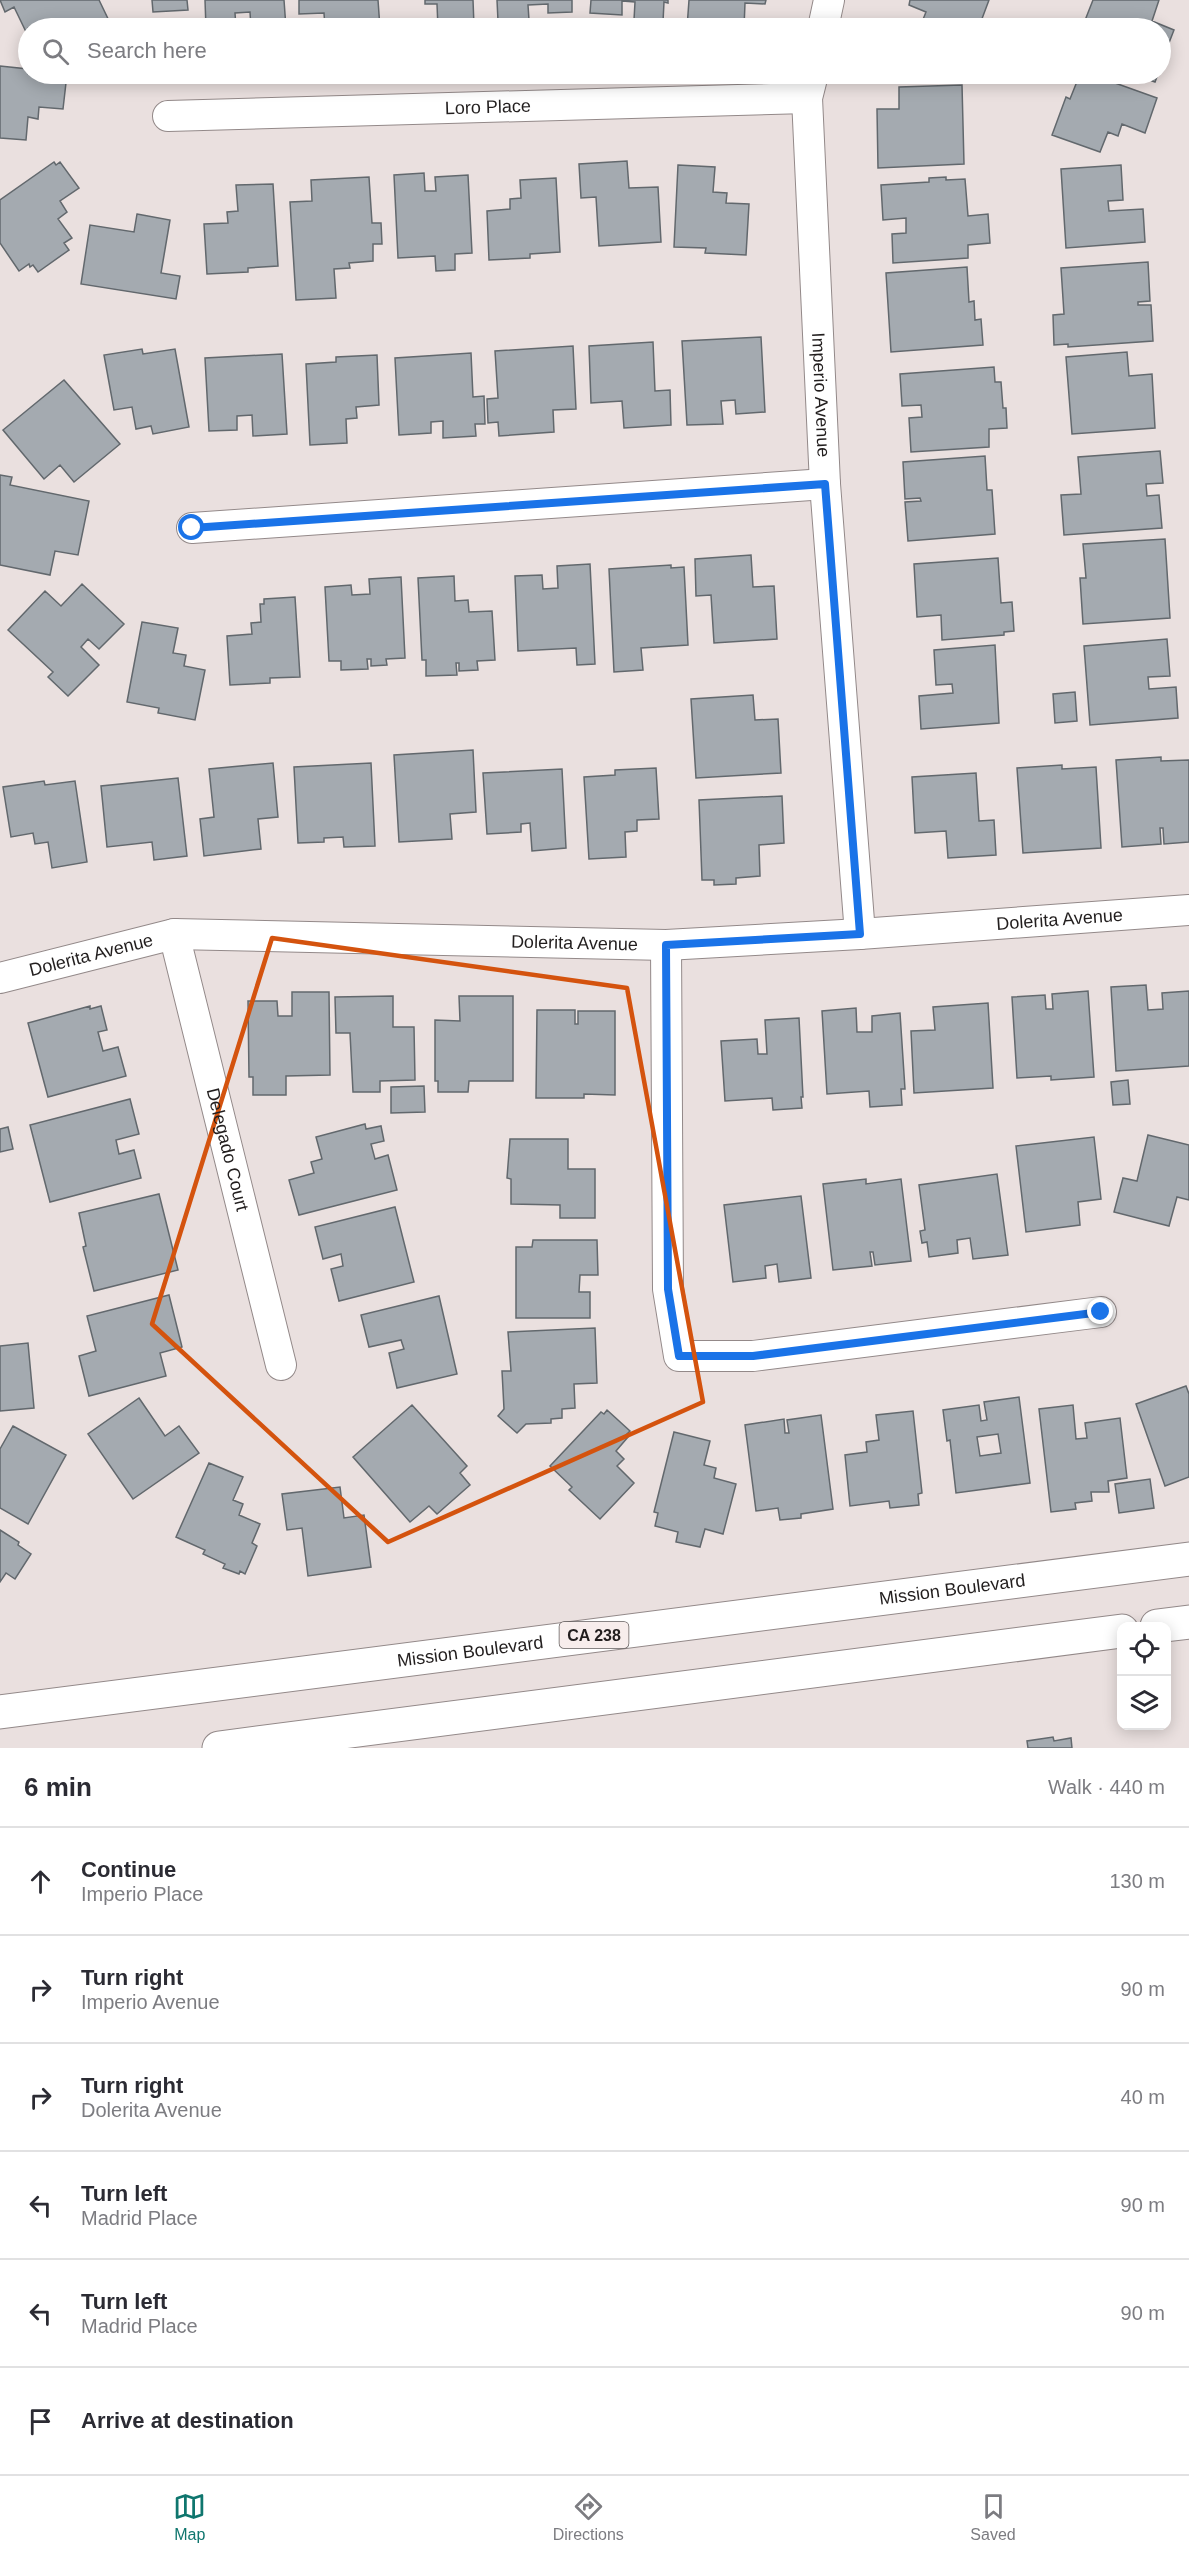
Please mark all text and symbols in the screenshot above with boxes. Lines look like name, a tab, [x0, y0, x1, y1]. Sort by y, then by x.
search box	[18, 18, 1171, 84]
icon: search	[39, 35, 72, 68]
text: Search here	[87, 38, 207, 63]
street label: Loro Place	[445, 96, 531, 118]
street label: Imperio Avenue	[808, 332, 834, 458]
route start	[178, 514, 204, 540]
street label: Dolerita Avenue	[996, 905, 1124, 934]
street label: Dolerita Avenue	[27, 930, 155, 980]
street label: Dolerita Avenue	[511, 932, 638, 954]
street label: Delegado Court	[203, 1086, 252, 1213]
route end	[1087, 1298, 1113, 1324]
street label: Mission Boulevard	[878, 1570, 1026, 1609]
road number: CA 238	[560, 1622, 628, 1648]
map controls	[1117, 1622, 1171, 1730]
button: locate	[1117, 1622, 1171, 1676]
street label: Mission Boulevard	[396, 1632, 544, 1671]
button: layers	[1117, 1676, 1171, 1730]
text: 6 min	[24, 1772, 92, 1802]
text: Walk · 440 m	[1048, 1776, 1165, 1798]
text: Continue	[81, 1857, 176, 1882]
icon: ahead	[24, 1865, 57, 1898]
text: 130 m	[1109, 1870, 1165, 1892]
text: Imperio Place	[81, 1883, 203, 1905]
text: Turn right	[81, 1965, 183, 1990]
icon: right	[24, 1973, 57, 2006]
text: 90 m	[1121, 1978, 1165, 2000]
text: Imperio Avenue	[81, 1991, 220, 2013]
text: Turn right	[81, 2073, 183, 2098]
icon: right	[24, 2081, 57, 2114]
text: 40 m	[1121, 2086, 1165, 2108]
text: Dolerita Avenue	[81, 2099, 222, 2121]
text: Turn left	[81, 2181, 167, 2206]
icon: left	[24, 2189, 57, 2222]
text: 90 m	[1121, 2194, 1165, 2216]
text: Madrid Place	[81, 2207, 198, 2229]
text: Turn left	[81, 2289, 167, 2314]
icon: left	[24, 2297, 57, 2330]
text: 90 m	[1121, 2302, 1165, 2324]
text: Madrid Place	[81, 2315, 198, 2337]
icon: arrive	[24, 2405, 57, 2438]
text: Arrive at destination	[81, 2408, 294, 2433]
tab: Map	[173, 2490, 206, 2544]
tab: Directions	[553, 2490, 624, 2544]
tab: Saved	[970, 2490, 1016, 2544]

